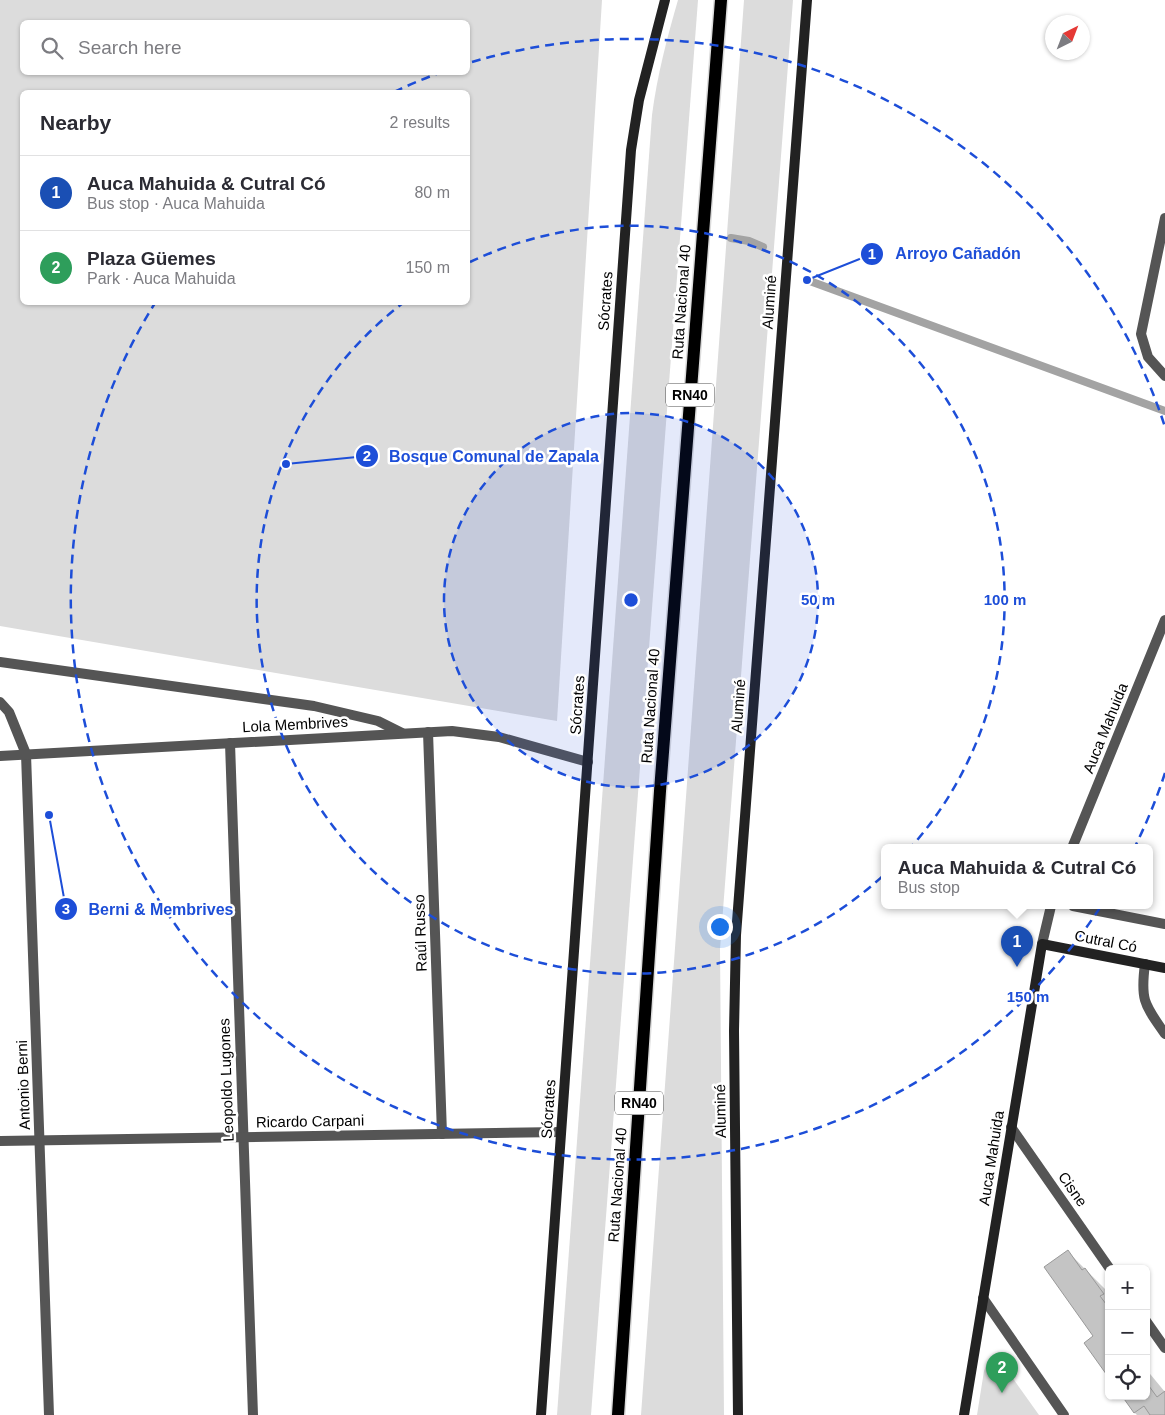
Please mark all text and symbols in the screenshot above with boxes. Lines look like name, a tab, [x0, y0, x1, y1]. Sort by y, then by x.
north arrow	[1045, 15, 1090, 60]
search box	[20, 20, 470, 75]
icon: search	[38, 34, 66, 62]
text: Search here	[78, 37, 182, 58]
text: Nearby	[40, 111, 111, 134]
text: 2 results	[390, 114, 450, 131]
text: Auca Mahuida & Cutral Có	[87, 173, 326, 194]
text: 1	[52, 184, 60, 201]
text: 80 m	[414, 184, 450, 201]
text: Bus stop · Auca Mahuida	[87, 195, 265, 212]
callout: Arroyo Cañadón	[860, 238, 1030, 269]
street label: Ruta Nacional 40	[669, 244, 693, 360]
text: 1	[868, 245, 876, 262]
text: Arroyo Cañadón	[895, 245, 1021, 262]
text: Plaza Güemes	[87, 248, 216, 269]
text: 2	[52, 259, 60, 276]
text: 150 m	[406, 259, 450, 276]
text: Park · Auca Mahuida	[87, 270, 236, 287]
street label: Sócrates	[594, 271, 616, 331]
street label: Aluminé	[759, 274, 779, 330]
road number: RN40	[666, 384, 714, 406]
callout: Bosque Comunal de Zapala	[354, 440, 609, 471]
text: 2	[363, 447, 371, 464]
text: Bosque Comunal de Zapala	[389, 448, 599, 465]
centre of rings	[622, 591, 640, 609]
text: 50 m	[801, 591, 835, 608]
text: 100 m	[984, 591, 1026, 608]
street label: Ruta Nacional 40	[638, 648, 662, 764]
street label: Sócrates	[566, 675, 588, 735]
street label: Aluminé	[728, 678, 748, 734]
street label: Auca Mahuida	[1079, 680, 1131, 776]
street label: Lola Membrives	[242, 713, 348, 735]
popup	[881, 844, 1153, 909]
text: Auca Mahuida & Cutral Có	[898, 857, 1136, 878]
text: Bus stop	[898, 879, 960, 896]
callout: Berni & Membrives	[54, 894, 244, 925]
street label: Raúl Russo	[410, 894, 430, 972]
text: 3	[62, 900, 70, 917]
text: Berni & Membrives	[89, 901, 234, 918]
your location	[707, 914, 733, 940]
pin: 1	[1001, 926, 1033, 967]
street label: Cutral Có	[1073, 927, 1139, 955]
text: 150 m	[1007, 988, 1049, 1005]
street label: Leopoldo Lugones	[215, 1018, 237, 1142]
street label: Antonio Berni	[13, 1040, 33, 1130]
street label: Sócrates	[537, 1079, 559, 1139]
street label: Aluminé	[711, 1084, 729, 1138]
road number: RN40	[615, 1092, 663, 1114]
street label: Auca Mahuida	[975, 1109, 1007, 1207]
street label: Ricardo Carpani	[256, 1112, 364, 1130]
street label: Ruta Nacional 40	[605, 1127, 629, 1243]
street label: Cisne	[1055, 1168, 1091, 1210]
map controls	[1105, 1265, 1150, 1400]
button: +	[1105, 1265, 1150, 1310]
button: −	[1105, 1310, 1150, 1355]
pin: 2	[986, 1352, 1018, 1393]
button: locate	[1105, 1355, 1150, 1400]

